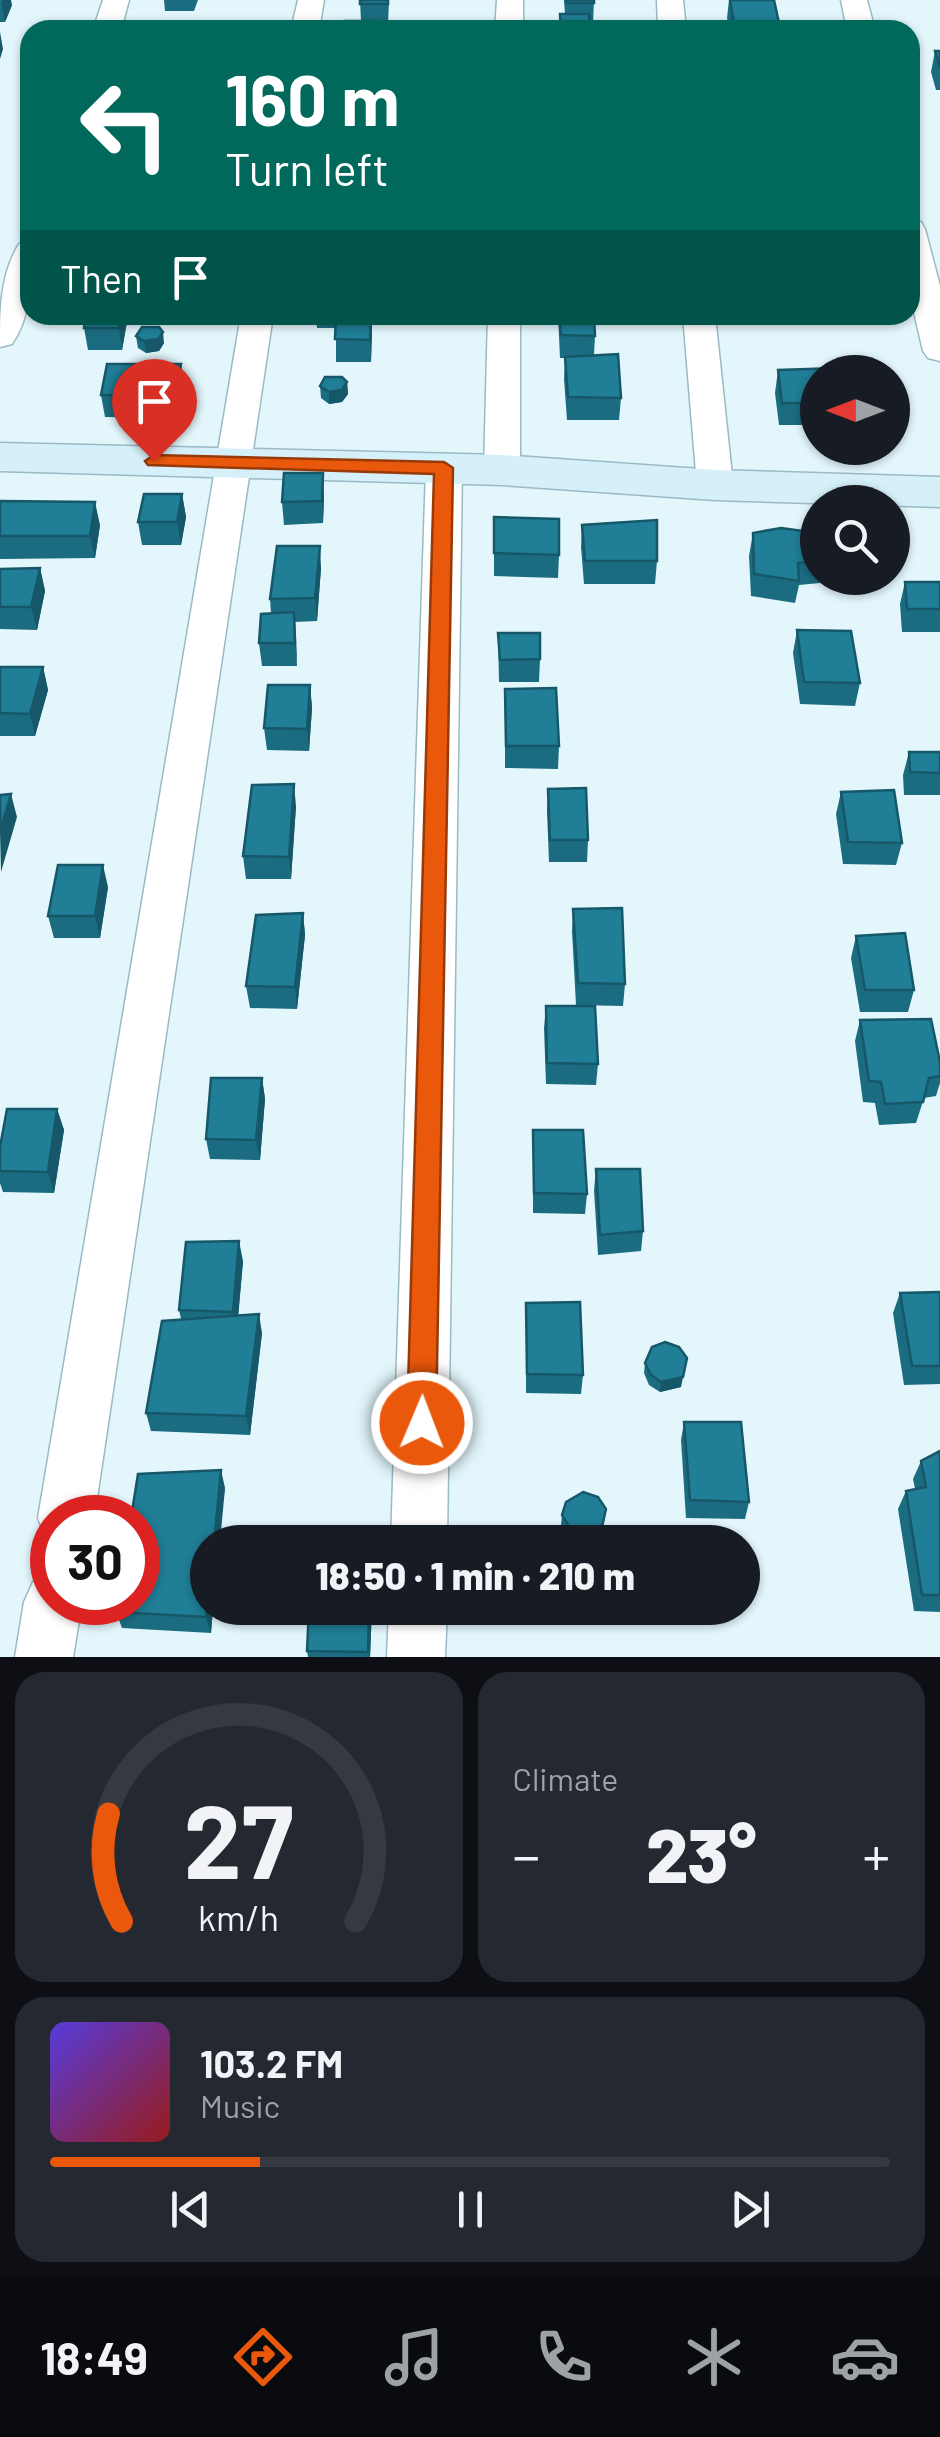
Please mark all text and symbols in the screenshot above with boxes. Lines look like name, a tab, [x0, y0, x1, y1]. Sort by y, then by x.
text: 160 m	[225, 56, 400, 140]
icon: left	[60, 60, 190, 190]
text: Turn left	[225, 141, 389, 195]
icon: arrive	[163, 250, 218, 305]
text: Then	[60, 255, 143, 301]
north arrow	[800, 355, 910, 465]
map controls	[800, 355, 910, 595]
pin	[112, 359, 197, 462]
icon: arrive	[127, 374, 182, 429]
button: search	[800, 485, 910, 595]
position arrow	[370, 1371, 474, 1475]
speed limit sign: 30	[30, 1495, 160, 1625]
text: 18:50 · 1 min · 210 m	[315, 1552, 635, 1598]
text: Climate	[513, 1759, 618, 1797]
text: 27	[184, 1775, 294, 1900]
text: 23°	[646, 1808, 756, 1898]
text: −	[513, 1821, 540, 1887]
text: +	[862, 1821, 890, 1887]
text: km/h	[198, 1895, 279, 1938]
text: 103.2 FM	[200, 2040, 343, 2086]
text: Music	[200, 2086, 280, 2124]
icon: previous	[163, 2182, 218, 2237]
icon: pause	[443, 2182, 498, 2237]
icon: next	[723, 2182, 778, 2237]
icon: directions	[228, 2322, 298, 2392]
icon: music	[379, 2322, 449, 2392]
icon: phone	[529, 2322, 599, 2392]
icon: climate	[679, 2322, 749, 2392]
icon: car	[830, 2322, 900, 2392]
text: 18:49	[40, 2330, 148, 2384]

